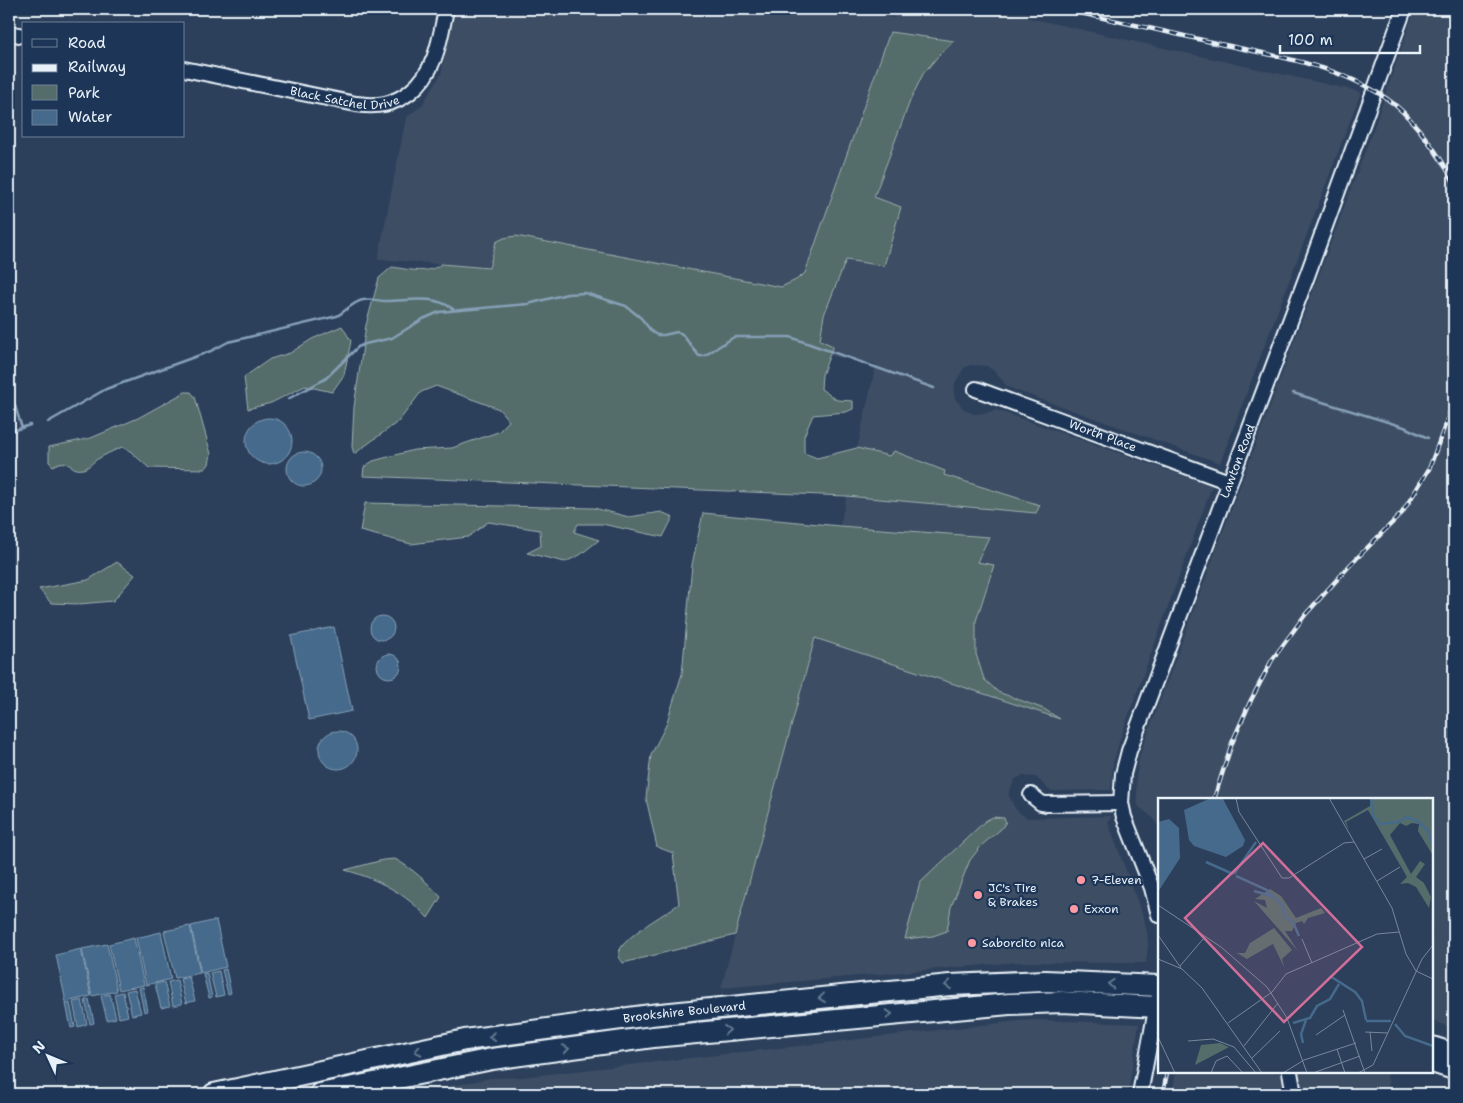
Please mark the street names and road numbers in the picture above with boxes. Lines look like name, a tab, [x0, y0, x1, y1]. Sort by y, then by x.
street label: Black Satchel Drive	[289, 83, 402, 113]
street label: Worth Place	[1067, 416, 1139, 455]
street label: Lawton Road	[1217, 421, 1259, 500]
street label: Brookshire Boulevard	[622, 997, 747, 1027]

